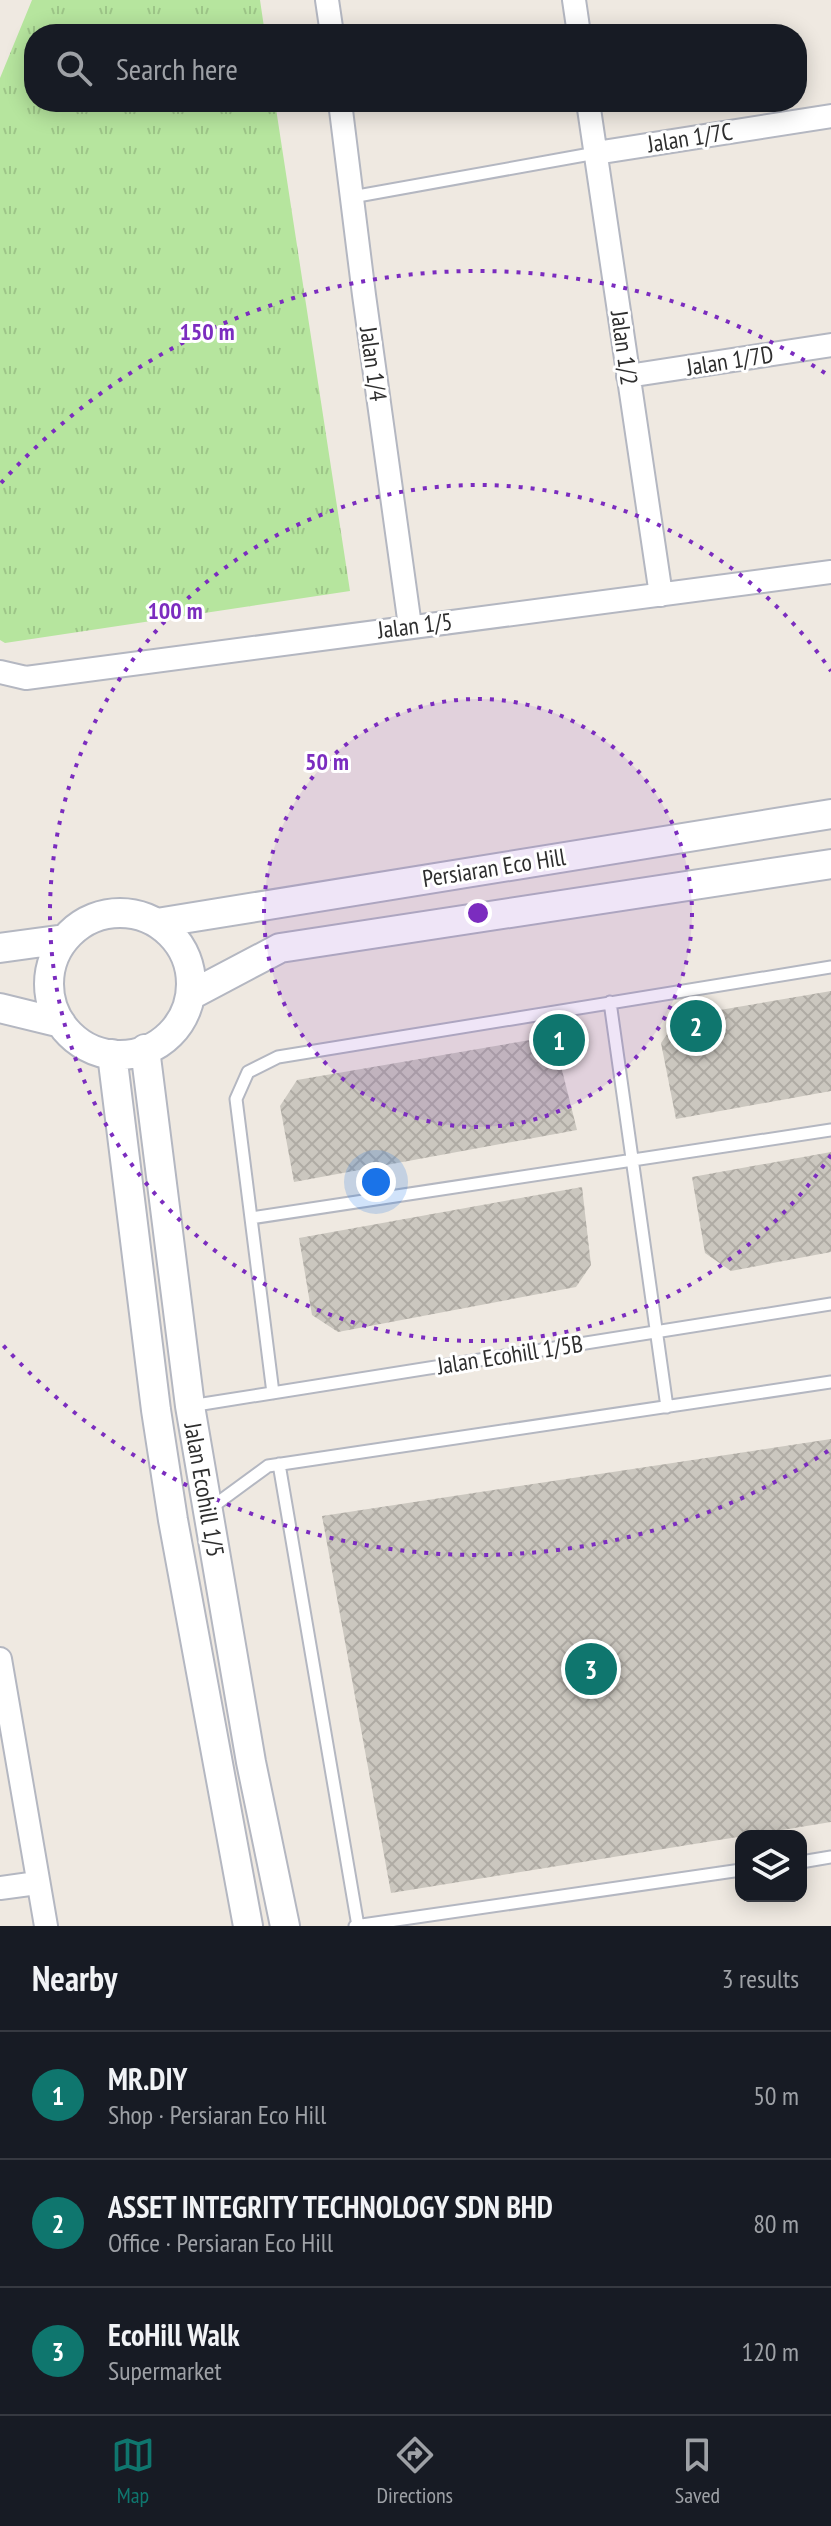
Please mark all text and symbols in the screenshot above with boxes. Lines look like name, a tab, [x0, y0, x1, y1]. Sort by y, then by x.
search box	[24, 24, 807, 112]
icon: search	[52, 46, 96, 90]
text: Search here	[116, 49, 238, 88]
street label: Jalan 1/7C	[644, 115, 735, 160]
street label: Jalan 1/2	[604, 308, 645, 387]
text: 150 m	[179, 316, 235, 347]
street label: Jalan 1/4	[353, 324, 394, 403]
street label: Jalan 1/7D	[683, 338, 776, 383]
text: 100 m	[147, 595, 203, 626]
street label: Jalan 1/5	[375, 606, 454, 646]
text: 50 m	[305, 746, 349, 777]
street label: Persiaran Eco Hill	[420, 841, 568, 894]
centre of rings	[464, 899, 492, 927]
pin: 2	[670, 996, 722, 1056]
pin: 1	[533, 1010, 585, 1070]
your location	[356, 1162, 396, 1202]
street label: Jalan Ecohill 1/5B	[434, 1328, 585, 1381]
street label: Jalan Ecohill 1/5	[177, 1419, 232, 1559]
pin: 3	[565, 1639, 617, 1699]
map controls	[735, 1830, 807, 1902]
button: layers	[735, 1830, 807, 1902]
text: Nearby	[32, 1956, 117, 2000]
text: 3 results	[722, 1962, 799, 1995]
text: MR.DIY	[108, 2059, 187, 2098]
text: 1	[52, 2079, 64, 2112]
text: 50 m	[753, 2079, 799, 2112]
text: Shop · Persiaran Eco Hill	[108, 2098, 326, 2131]
text: ASSET INTEGRITY TECHNOLOGY SDN BHD	[108, 2187, 553, 2226]
text: 2	[52, 2207, 64, 2240]
text: 80 m	[753, 2207, 799, 2240]
text: Office · Persiaran Eco Hill	[108, 2226, 333, 2259]
text: EcoHill Walk	[108, 2315, 240, 2354]
text: 3	[52, 2335, 64, 2368]
text: 120 m	[741, 2335, 799, 2368]
text: Supermarket	[108, 2354, 222, 2387]
tab: Map	[111, 2433, 155, 2509]
tab: Directions	[377, 2433, 453, 2509]
tab: Saved	[675, 2433, 720, 2509]

